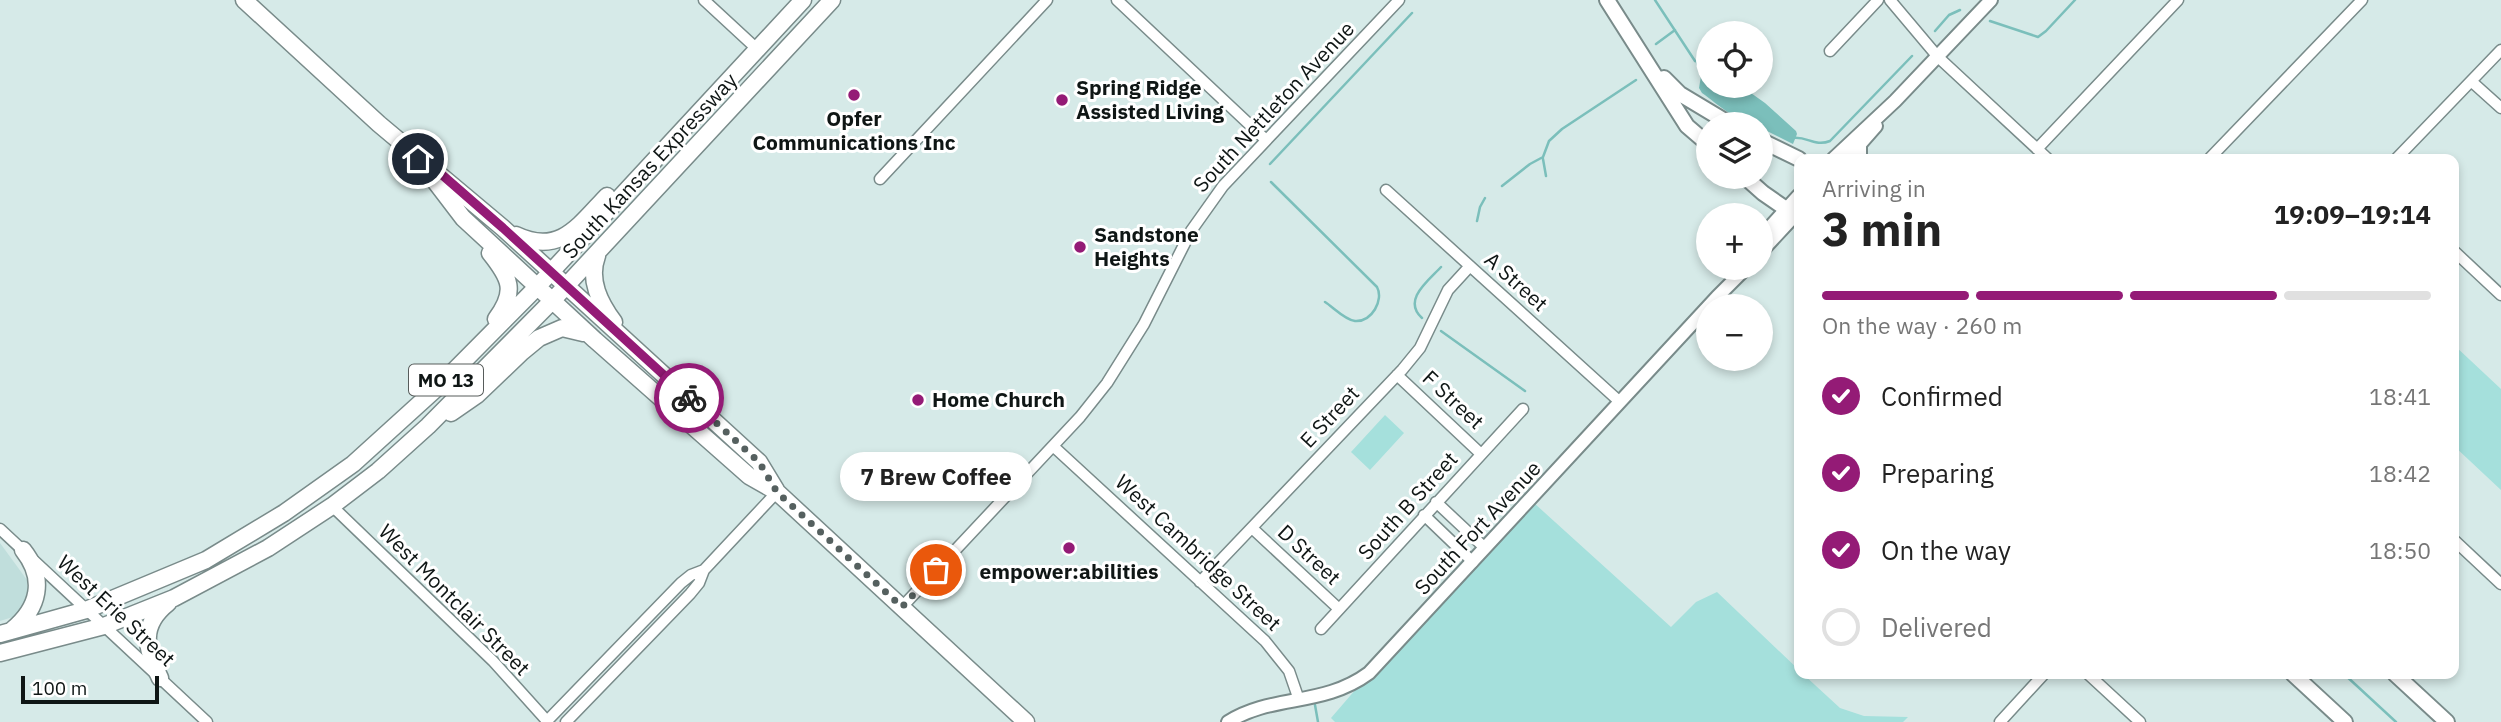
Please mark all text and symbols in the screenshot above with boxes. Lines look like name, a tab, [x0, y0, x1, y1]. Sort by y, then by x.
street label: South Nettleton Avenue	[1187, 15, 1360, 198]
map controls	[1696, 21, 1773, 371]
button: locate	[1696, 21, 1773, 98]
street label: South Kansas Expressway	[556, 66, 743, 264]
place label: Spring Ridge Assisted Living	[1076, 73, 1224, 125]
marker: Opfer Communications Inc	[846, 87, 862, 103]
marker: Spring Ridge Assisted Living	[1054, 92, 1070, 108]
place label: Opfer Communications Inc	[752, 104, 956, 156]
button: layers	[1696, 112, 1773, 189]
pin	[388, 129, 448, 189]
icon: home	[399, 140, 437, 178]
text: Arriving in	[1822, 173, 1926, 203]
text: 19:09–19:14	[2274, 197, 2431, 231]
text: 3 min	[1822, 199, 1942, 259]
button: +	[1696, 203, 1773, 280]
place label: Sandstone Heights	[1094, 220, 1199, 272]
marker: Sandstone Heights	[1072, 239, 1088, 255]
street label: A Street	[1479, 245, 1554, 317]
button: −	[1696, 294, 1773, 371]
text: On the way · 260 m	[1822, 310, 2022, 340]
courier	[654, 363, 724, 433]
road number: MO 13	[409, 364, 483, 396]
street label: F Street	[1417, 364, 1490, 435]
icon: check	[1822, 377, 1860, 415]
icon: bike	[670, 379, 708, 417]
street label: E Street	[1294, 379, 1365, 453]
text: Confirmed	[1881, 379, 2003, 413]
text: 18:41	[2369, 381, 2431, 411]
place label: Home Church	[932, 385, 1065, 413]
marker: Home Church	[910, 392, 926, 408]
street label: South B Street	[1351, 445, 1463, 565]
callout: 7 Brew Coffee	[840, 451, 1032, 500]
street label: South Fort Avenue	[1408, 454, 1547, 600]
icon: check	[1822, 454, 1860, 492]
text: Preparing	[1881, 456, 1994, 490]
text: 18:42	[2369, 458, 2431, 488]
text: 7 Brew Coffee	[860, 461, 1012, 491]
street label: West Cambridge Street	[1110, 468, 1288, 637]
street label: West Montclair Street	[373, 517, 537, 681]
street label: D Street	[1272, 518, 1347, 591]
icon: check	[1822, 531, 1860, 569]
text: On the way	[1881, 533, 2011, 567]
text: 18:50	[2369, 535, 2431, 565]
pin	[906, 540, 966, 600]
marker: empower:abilities	[1061, 540, 1077, 556]
street label: West Erie Street	[52, 548, 182, 672]
icon: bag	[917, 551, 955, 589]
place label: empower:abilities	[979, 557, 1159, 585]
text: Delivered	[1881, 610, 1992, 644]
scale bar	[21, 673, 159, 705]
text: 100 m	[32, 676, 87, 700]

